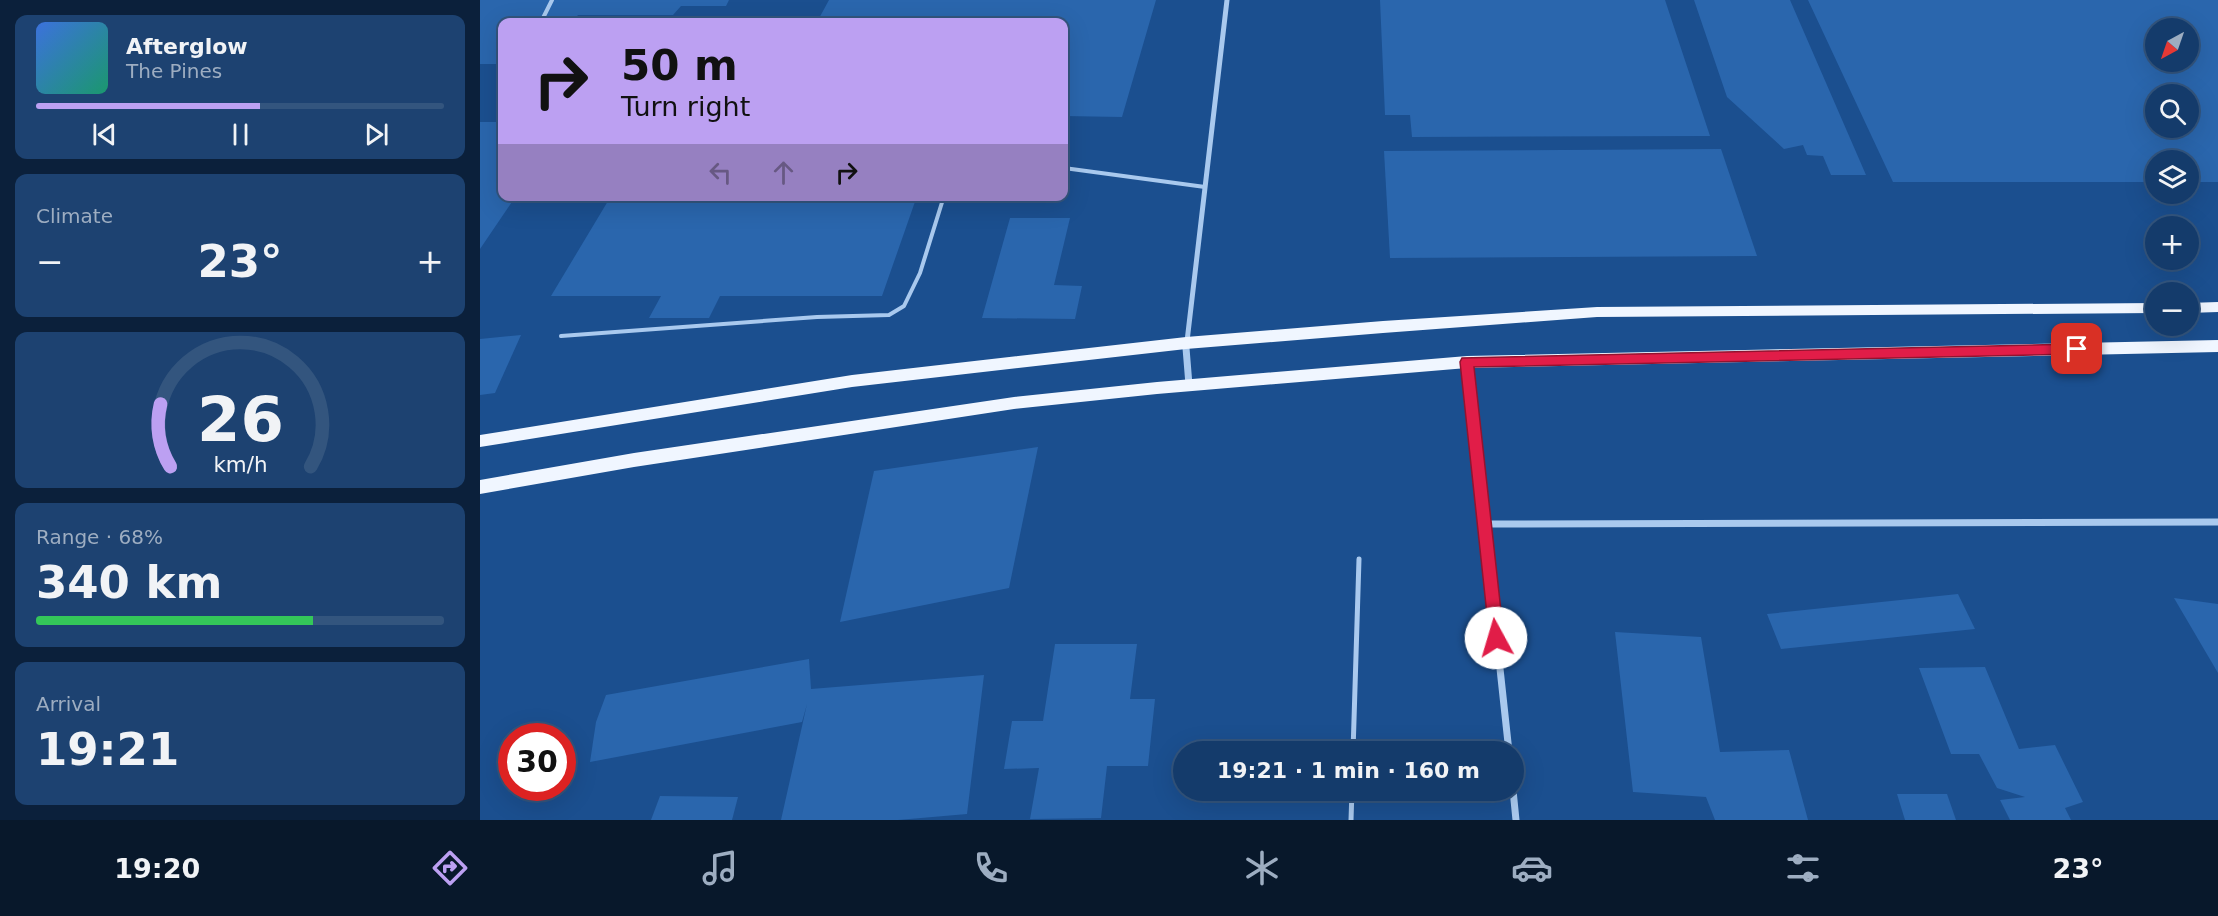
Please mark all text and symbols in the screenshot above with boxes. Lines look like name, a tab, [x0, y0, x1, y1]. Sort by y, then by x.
north arrow	[2145, 18, 2199, 72]
map controls	[2145, 18, 2199, 336]
text: Afterglow	[126, 34, 248, 59]
text: 50 m	[621, 41, 738, 90]
icon: right	[522, 42, 600, 120]
text: The Pines	[126, 59, 222, 83]
button: search	[2145, 84, 2199, 138]
text: Turn right	[621, 91, 750, 122]
icon: previous	[88, 118, 121, 151]
icon: pause	[224, 118, 257, 151]
icon: next	[360, 118, 393, 151]
button: layers	[2145, 150, 2199, 204]
icon: left	[704, 156, 737, 189]
icon: ahead	[767, 156, 800, 189]
icon: right	[830, 156, 863, 189]
text: Climate	[36, 204, 113, 228]
button: +	[2145, 216, 2199, 270]
text: 23°	[197, 235, 283, 288]
text: −	[36, 242, 64, 281]
text: +	[416, 242, 444, 281]
button: −	[2145, 282, 2199, 336]
pin	[2051, 323, 2102, 374]
icon: arrive	[2060, 332, 2093, 365]
text: 26	[197, 383, 283, 456]
text: km/h	[213, 452, 267, 477]
text: Range · 68%	[36, 525, 163, 549]
text: 340 km	[36, 556, 222, 609]
position arrow	[1464, 606, 1528, 670]
text: Arrival	[36, 692, 101, 716]
text: 19:21	[36, 723, 179, 776]
speed limit sign: 30	[498, 723, 576, 801]
text: 19:21 · 1 min · 160 m	[1217, 758, 1480, 783]
icon: directions	[429, 847, 471, 889]
icon: music	[699, 847, 741, 889]
icon: phone	[970, 847, 1012, 889]
icon: climate	[1241, 847, 1283, 889]
icon: car	[1511, 847, 1553, 889]
icon: filters	[1782, 847, 1824, 889]
text: 19:20	[114, 853, 200, 884]
text: 23°	[2053, 853, 2104, 884]

